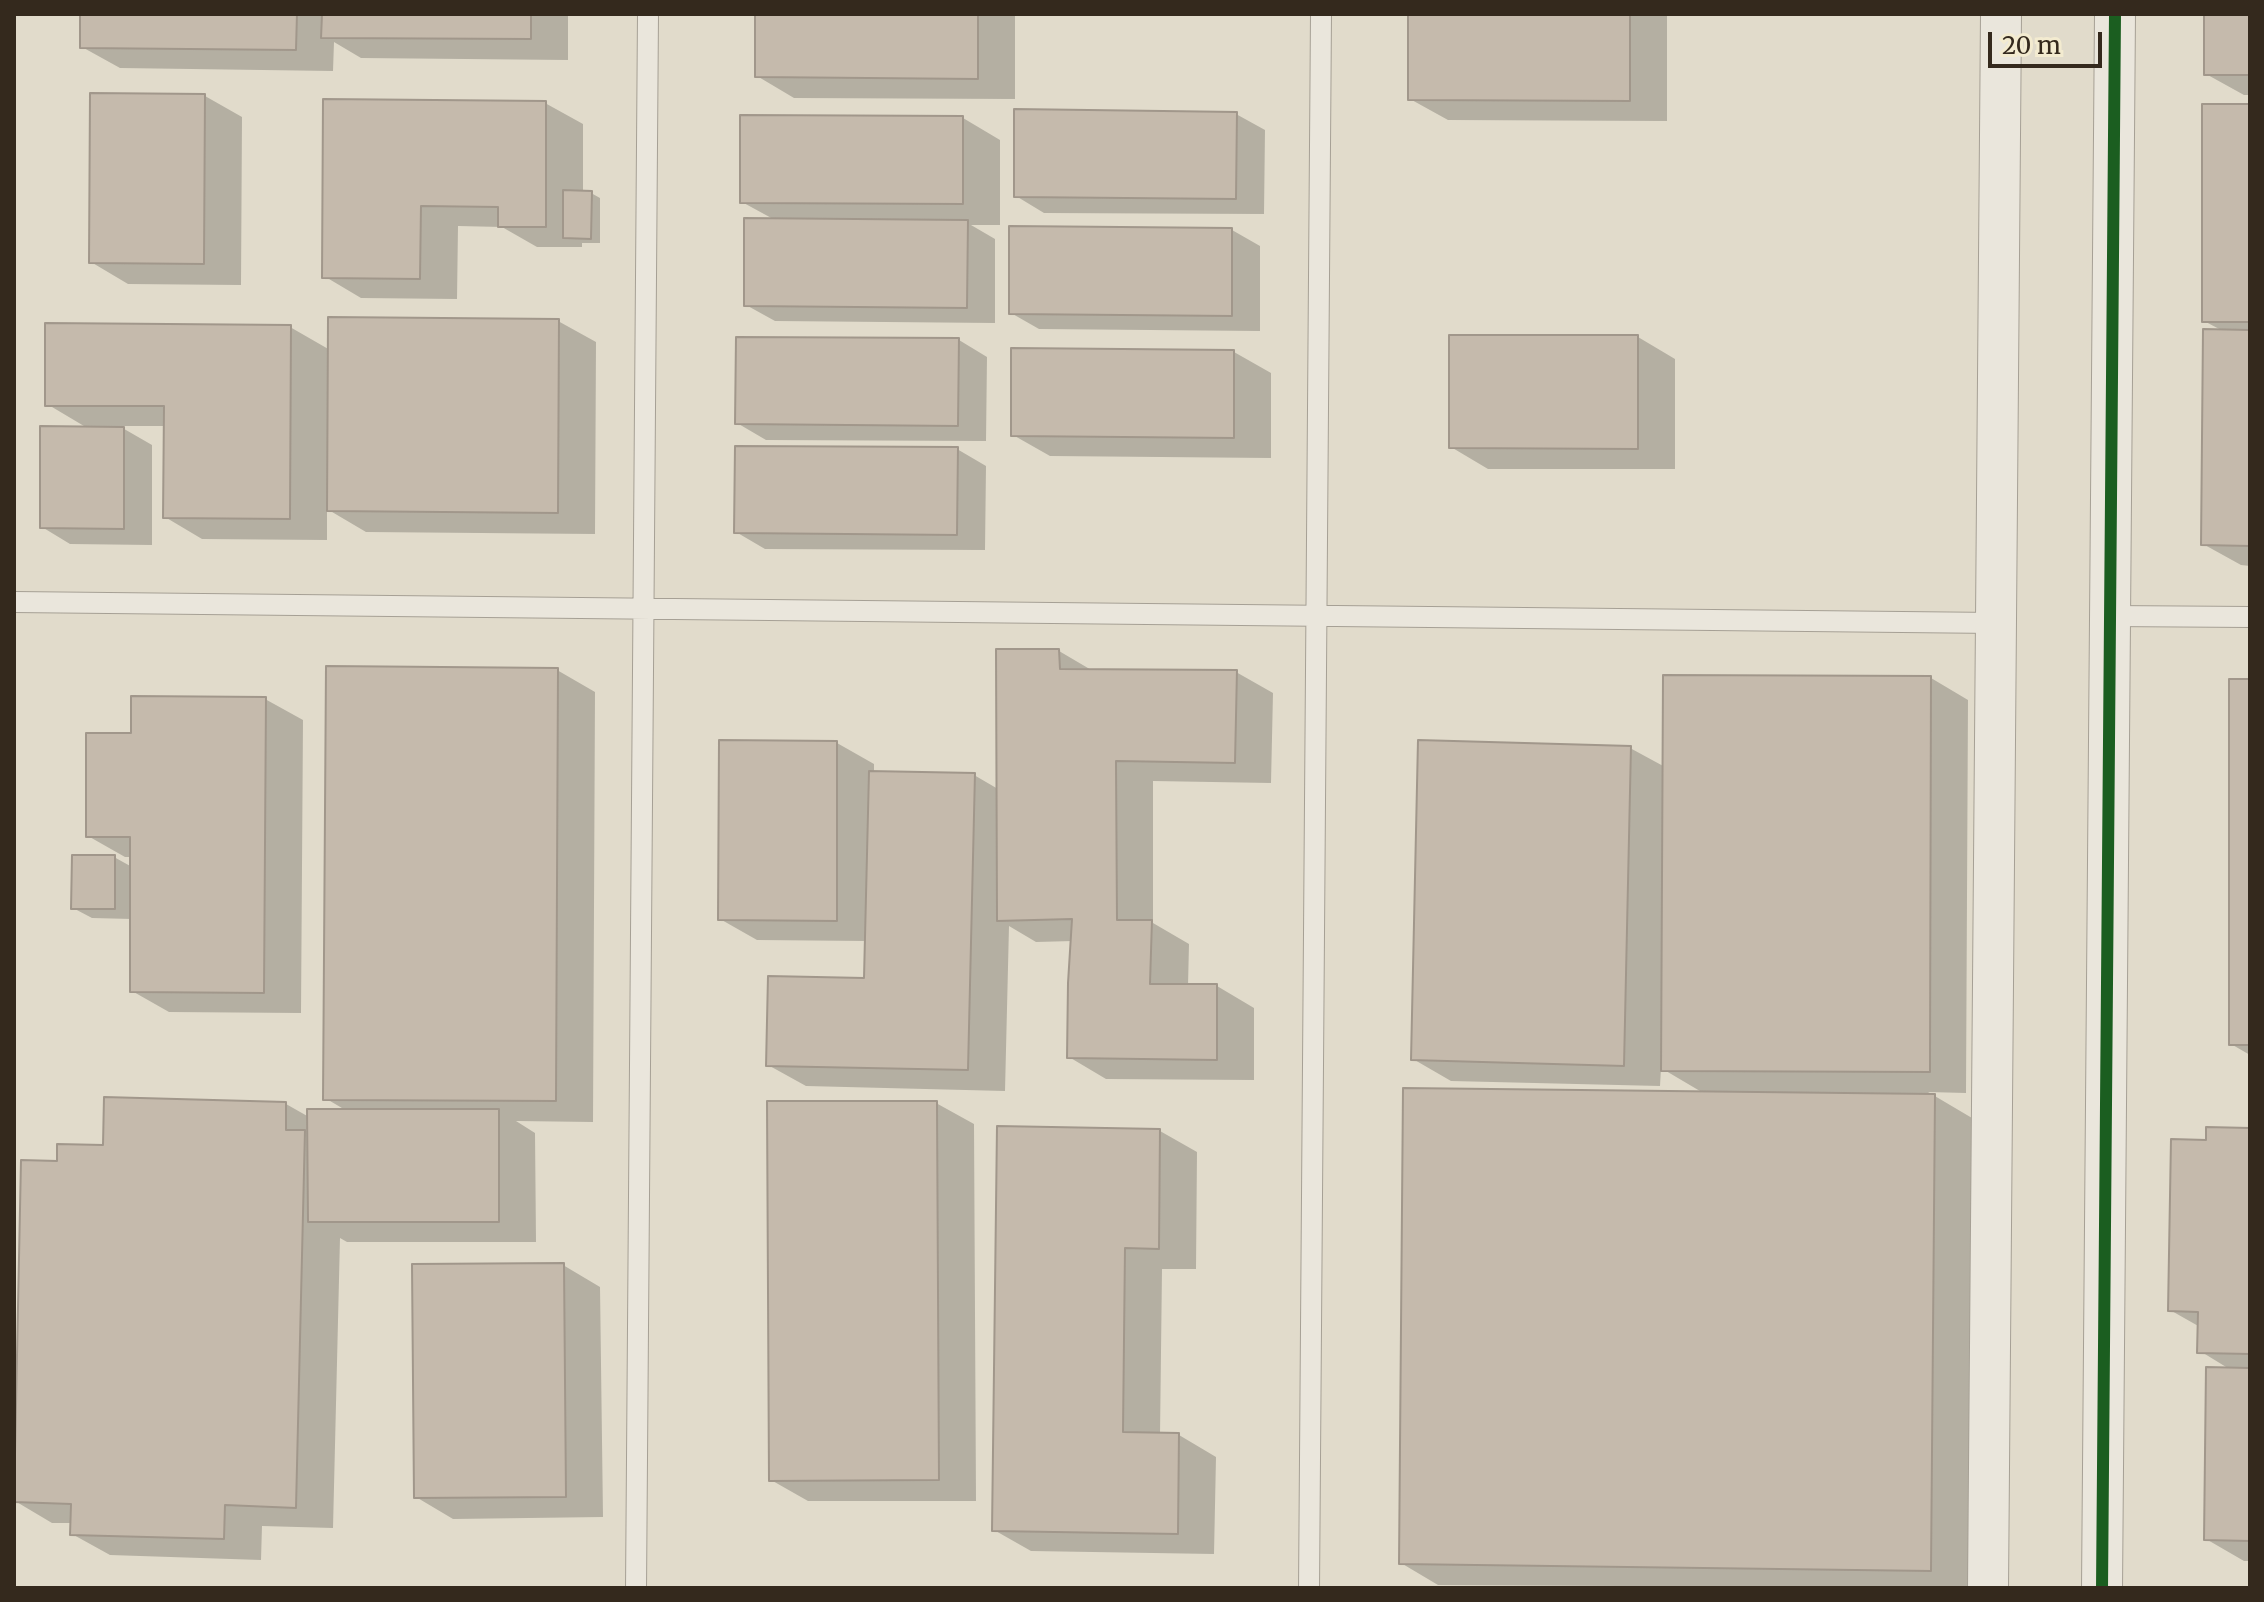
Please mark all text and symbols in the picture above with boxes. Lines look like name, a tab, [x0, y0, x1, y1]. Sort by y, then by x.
scale bar	[1992, 16, 2106, 66]
text: 20 m	[2002, 30, 2061, 61]

